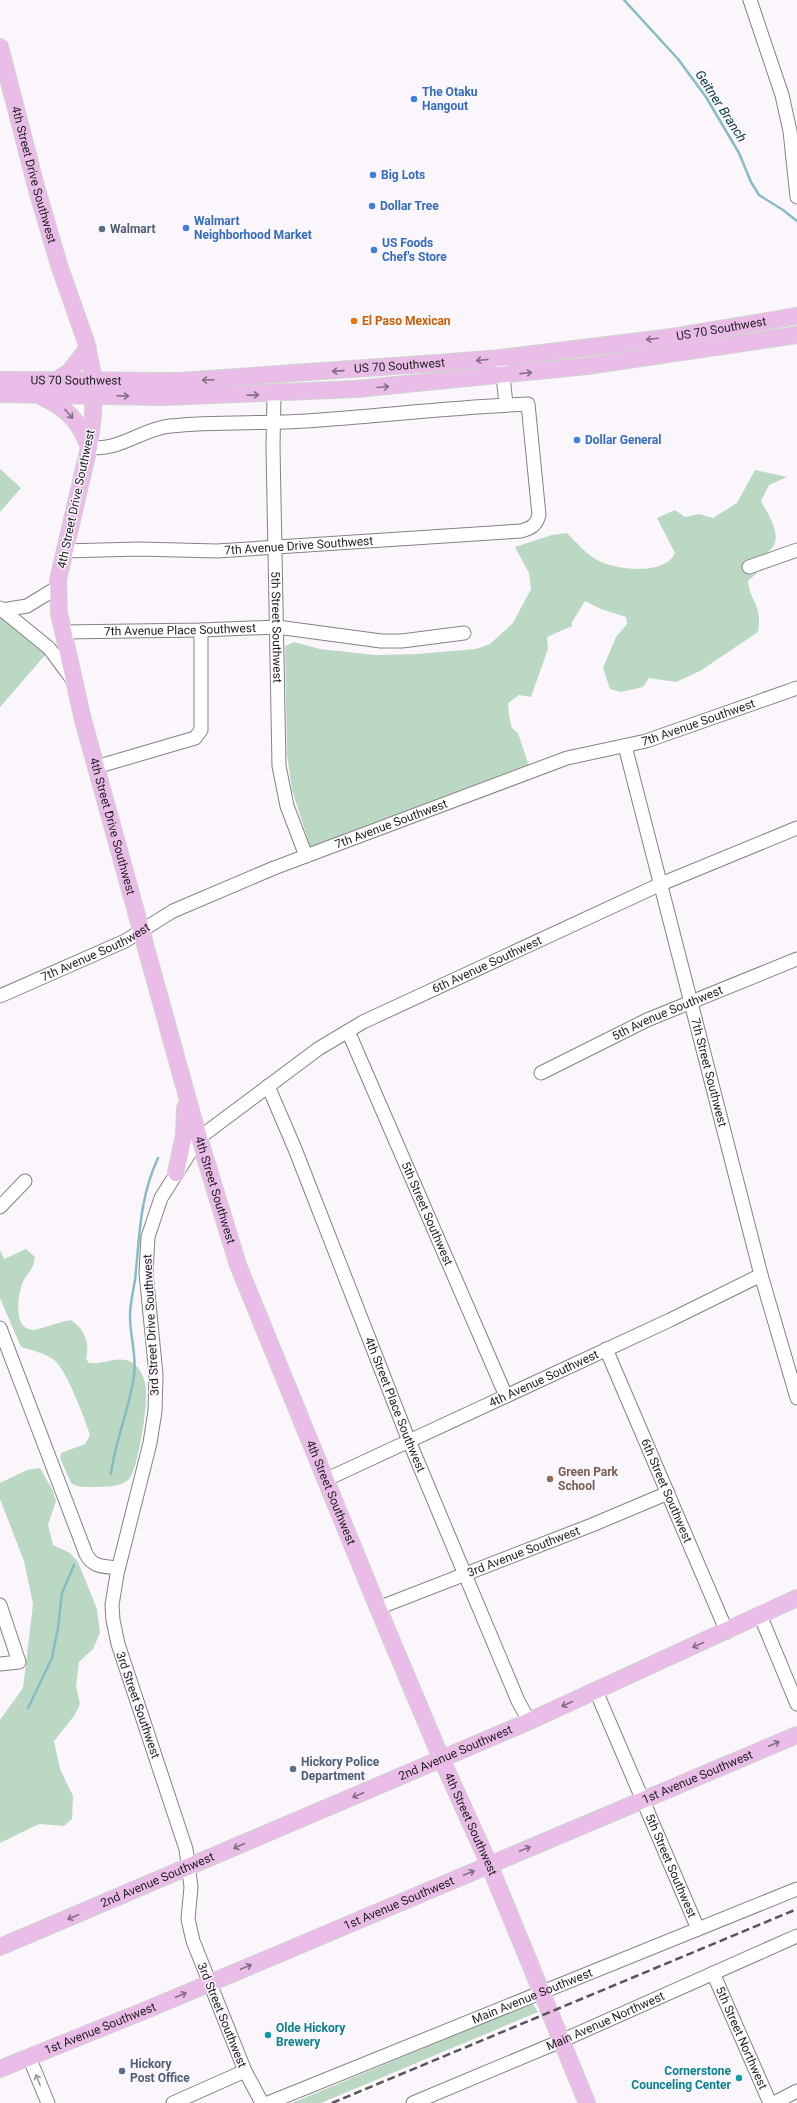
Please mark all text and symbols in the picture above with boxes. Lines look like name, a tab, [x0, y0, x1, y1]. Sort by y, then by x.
water label: Geitner Branch	[692, 67, 750, 145]
place label: The Otaku Hangout	[422, 85, 478, 113]
marker: The Otaku Hangout	[409, 94, 419, 104]
street label: 4th Street Drive Southwest	[9, 104, 59, 245]
place label: Big Lots	[381, 168, 425, 182]
marker: Big Lots	[368, 170, 378, 180]
place label: Dollar Tree	[380, 199, 439, 213]
marker: Dollar Tree	[367, 201, 377, 211]
place label: Walmart Neighborhood Market	[194, 214, 312, 242]
place label: Walmart	[110, 222, 155, 236]
marker: Walmart Neighborhood Market	[181, 223, 191, 233]
marker: Walmart	[97, 224, 107, 234]
place label: US Foods Chef's Store	[382, 236, 447, 264]
marker: US Foods Chef's Store	[369, 245, 379, 255]
place label: El Paso Mexican	[362, 314, 451, 328]
street label: US 70 Southwest	[675, 314, 767, 343]
marker: El Paso Mexican	[349, 316, 359, 326]
one-way arrow	[646, 336, 659, 343]
street label: US 70 Southwest	[354, 355, 445, 376]
one-way arrow	[476, 356, 489, 363]
one-way arrow	[332, 367, 345, 374]
one-way arrow	[519, 369, 532, 377]
street label: US 70 Southwest	[30, 373, 122, 388]
one-way arrow	[202, 376, 215, 384]
one-way arrow	[376, 383, 389, 391]
one-way arrow	[246, 391, 259, 398]
one-way arrow	[116, 392, 129, 400]
one-way arrow	[65, 409, 74, 419]
street label: 4th Street Drive Southwest	[54, 428, 98, 570]
place label: Dollar General	[585, 433, 661, 447]
marker: Dollar General	[572, 435, 582, 445]
street label: 7th Avenue Drive Southwest	[224, 534, 374, 558]
street label: 5th Street Southwest	[268, 571, 284, 683]
street label: 7th Avenue Place Southwest	[104, 621, 256, 638]
street label: 7th Avenue Southwest	[640, 696, 757, 749]
street label: 4th Street Drive Southwest	[87, 756, 138, 896]
street label: 7th Avenue Southwest	[333, 797, 449, 852]
street label: 7th Avenue Southwest	[39, 920, 153, 984]
street label: 6th Avenue Southwest	[430, 933, 544, 996]
street label: 5th Avenue Southwest	[610, 983, 725, 1043]
street label: 7th Street Southwest	[688, 1017, 730, 1128]
street label: 4th Street Southwest	[192, 1135, 238, 1245]
street label: 5th Street Southwest	[398, 1160, 456, 1268]
street label: 3rd Street Drive Southwest	[140, 1254, 162, 1396]
street label: 4th Street Place Southwest	[362, 1335, 428, 1474]
street label: 4th Avenue Southwest	[487, 1347, 601, 1410]
street label: 6th Street Southwest	[638, 1437, 695, 1545]
street label: 4th Street Southwest	[303, 1438, 358, 1547]
place label: Green Park School	[558, 1465, 619, 1493]
marker: Green Park School	[545, 1474, 555, 1484]
street label: 3rd Avenue Southwest	[465, 1523, 582, 1580]
one-way arrow	[693, 1642, 705, 1649]
street label: 3rd Street Southwest	[113, 1650, 163, 1760]
one-way arrow	[562, 1701, 574, 1708]
street label: 2nd Avenue Southwest	[396, 1722, 514, 1783]
one-way arrow	[768, 1740, 780, 1748]
street label: 1st Avenue Southwest	[640, 1748, 755, 1807]
place label: Hickory Police Department	[301, 1755, 380, 1783]
marker: Hickory Police Department	[288, 1764, 298, 1774]
street label: 4th Street Southwest	[441, 1770, 500, 1878]
one-way arrow	[353, 1792, 365, 1799]
street label: 5th Street Southwest	[642, 1812, 699, 1920]
one-way arrow	[233, 1843, 245, 1851]
one-way arrow	[519, 1845, 531, 1852]
street label: 2nd Avenue Southwest	[98, 1850, 216, 1910]
one-way arrow	[462, 1869, 474, 1876]
street label: 1st Avenue Southwest	[341, 1874, 456, 1933]
one-way arrow	[68, 1914, 80, 1921]
street label: 3rd Street Southwest	[195, 1961, 249, 2069]
one-way arrow	[239, 1963, 251, 1971]
street label: Main Avenue Southwest	[470, 1966, 594, 2027]
street label: 5th Street Northwest	[713, 1984, 770, 2092]
street label: Main Avenue Northwest	[544, 1989, 667, 2053]
one-way arrow	[174, 1991, 186, 1998]
street label: 1st Avenue Southwest	[42, 2000, 158, 2057]
place label: Olde Hickory Brewery	[276, 2021, 346, 2049]
marker: Olde Hickory Brewery	[263, 2030, 273, 2040]
place label: Hickory Post Office	[130, 2057, 190, 2085]
place label: Cornerstone Counceling Center	[631, 2064, 732, 2092]
marker: Hickory Post Office	[117, 2066, 127, 2076]
marker: Cornerstone Counceling Center	[734, 2073, 744, 2083]
one-way arrow	[34, 2075, 42, 2087]

